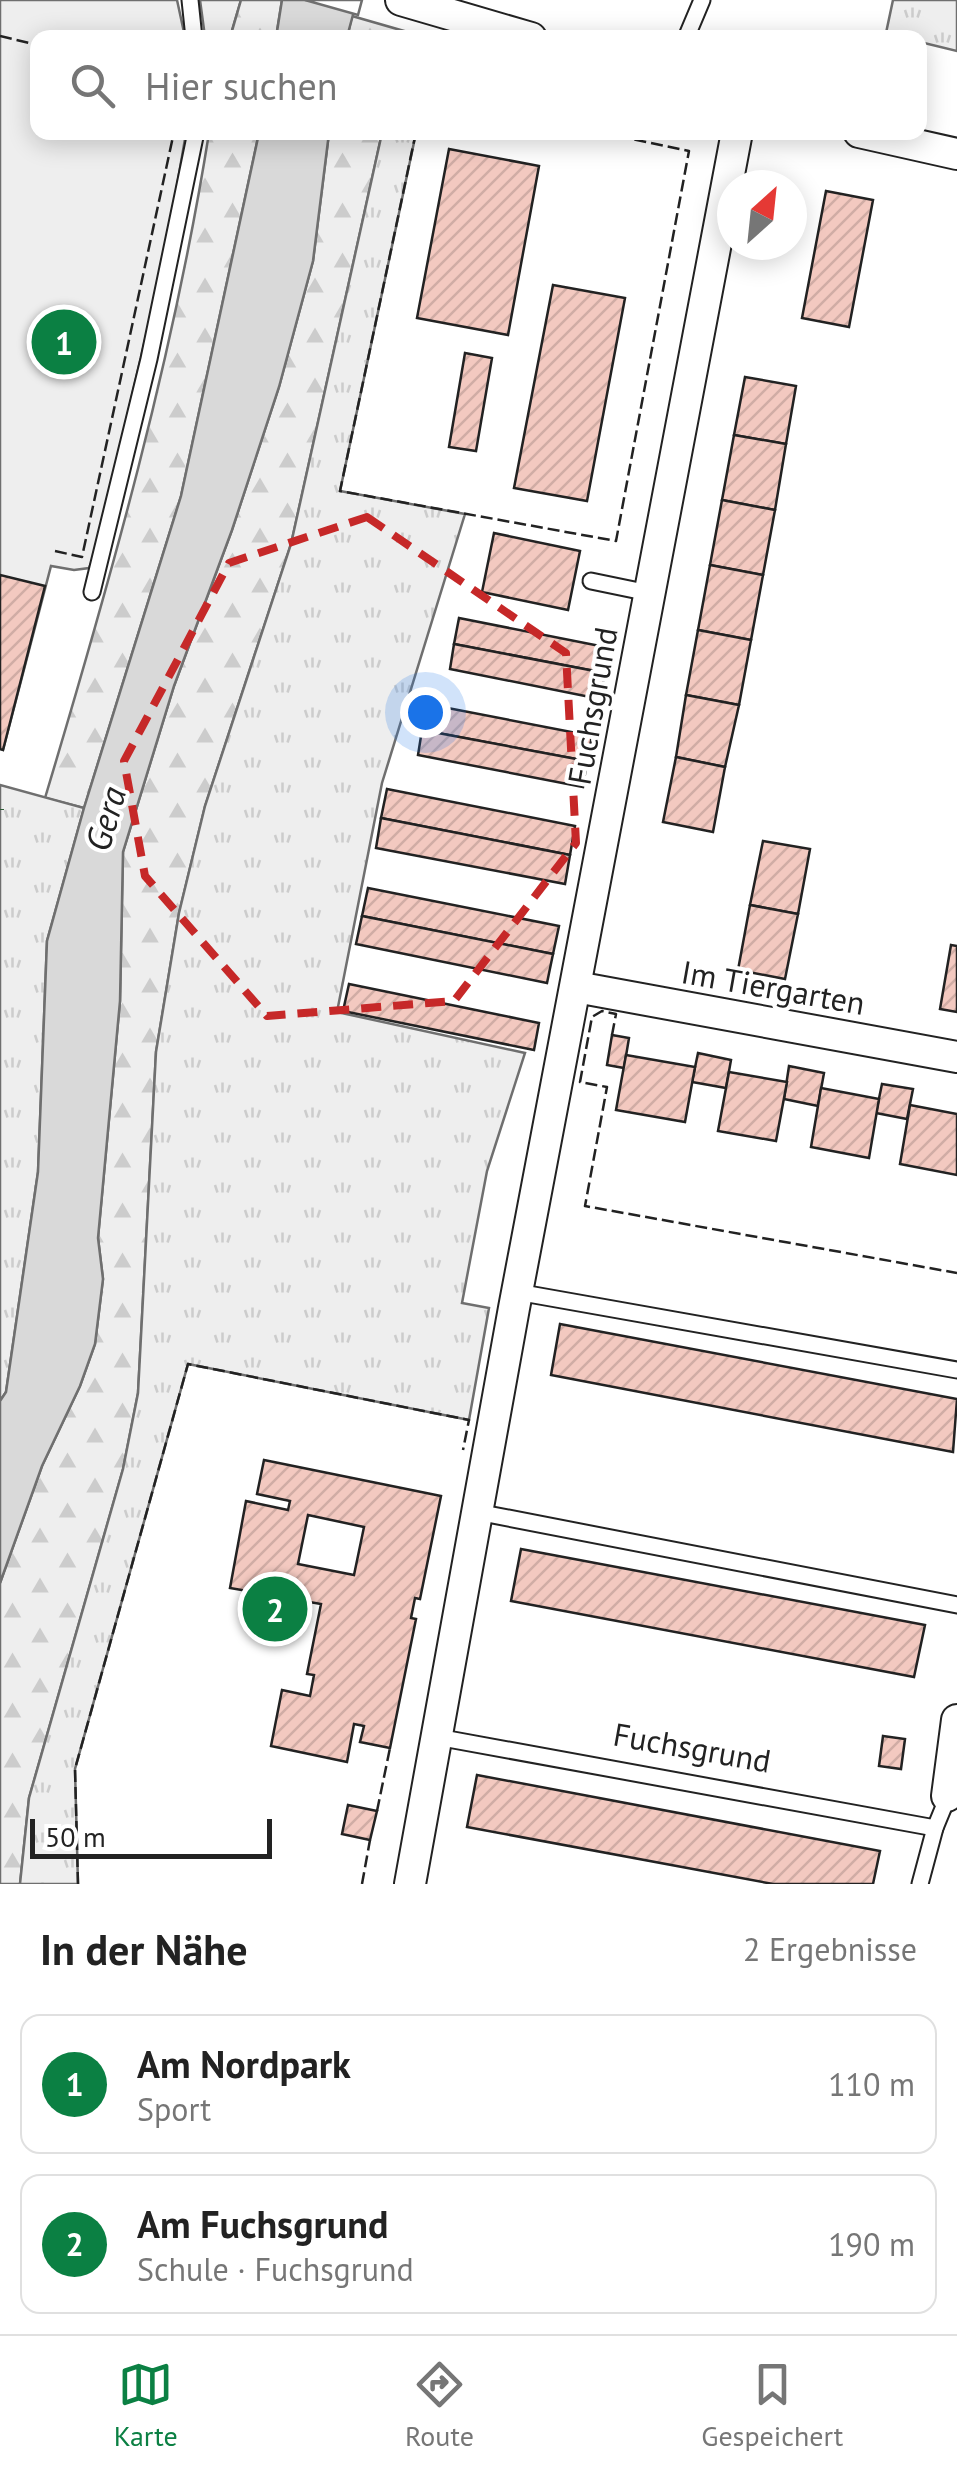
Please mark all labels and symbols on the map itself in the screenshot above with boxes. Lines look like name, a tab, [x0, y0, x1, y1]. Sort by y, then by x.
north arrow	[717, 170, 807, 260]
pin: 1	[32, 304, 96, 380]
street label: Fuchsgrund	[558, 624, 627, 788]
your location	[400, 687, 451, 738]
water label: Gera	[74, 781, 136, 856]
street label: Im Tiergarten	[678, 950, 868, 1024]
pin: 2	[242, 1572, 308, 1646]
street label: Fuchsgrund	[610, 1713, 774, 1782]
scale bar	[30, 1814, 272, 1858]

